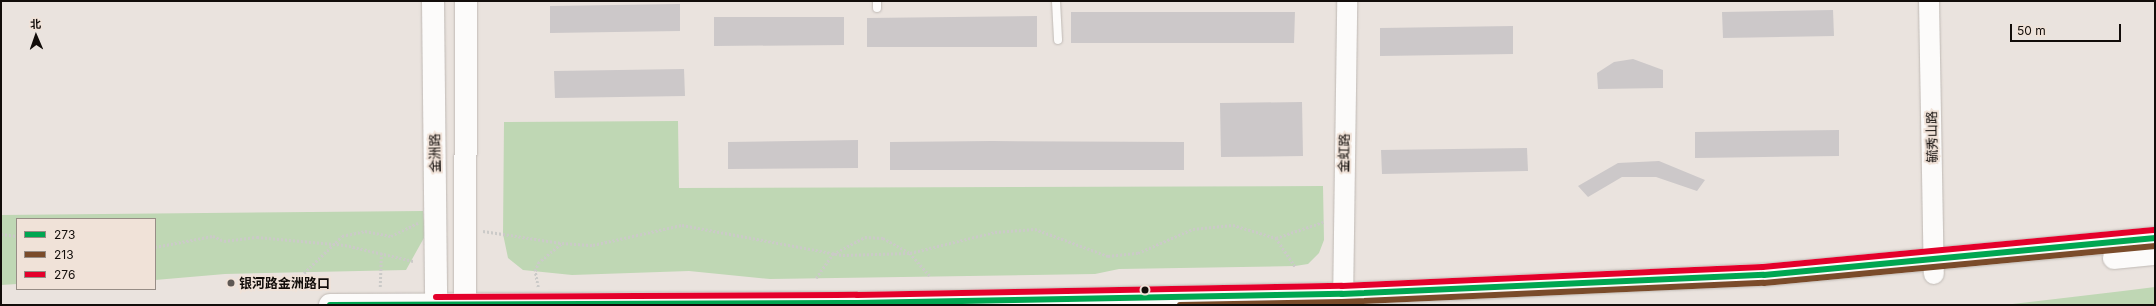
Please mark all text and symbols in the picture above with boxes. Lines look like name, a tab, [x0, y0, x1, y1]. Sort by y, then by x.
north arrow	[16, 16, 56, 56]
scale bar	[2012, 16, 2123, 42]
text: 北	[30, 17, 41, 31]
text: 50 m	[2017, 23, 2046, 38]
street label: 毓秀山路	[1924, 111, 1940, 163]
street label: 金洲路	[427, 133, 443, 173]
street label: 金虹路	[1336, 133, 1352, 173]
legend	[16, 218, 156, 290]
text: 273	[54, 227, 75, 242]
text: 213	[54, 247, 74, 262]
text: 276	[54, 267, 75, 282]
place label: 银河路金洲路口	[239, 275, 330, 291]
marker: 银河路金洲路口	[226, 278, 236, 288]
unlabelled marker	[1140, 285, 1150, 295]

